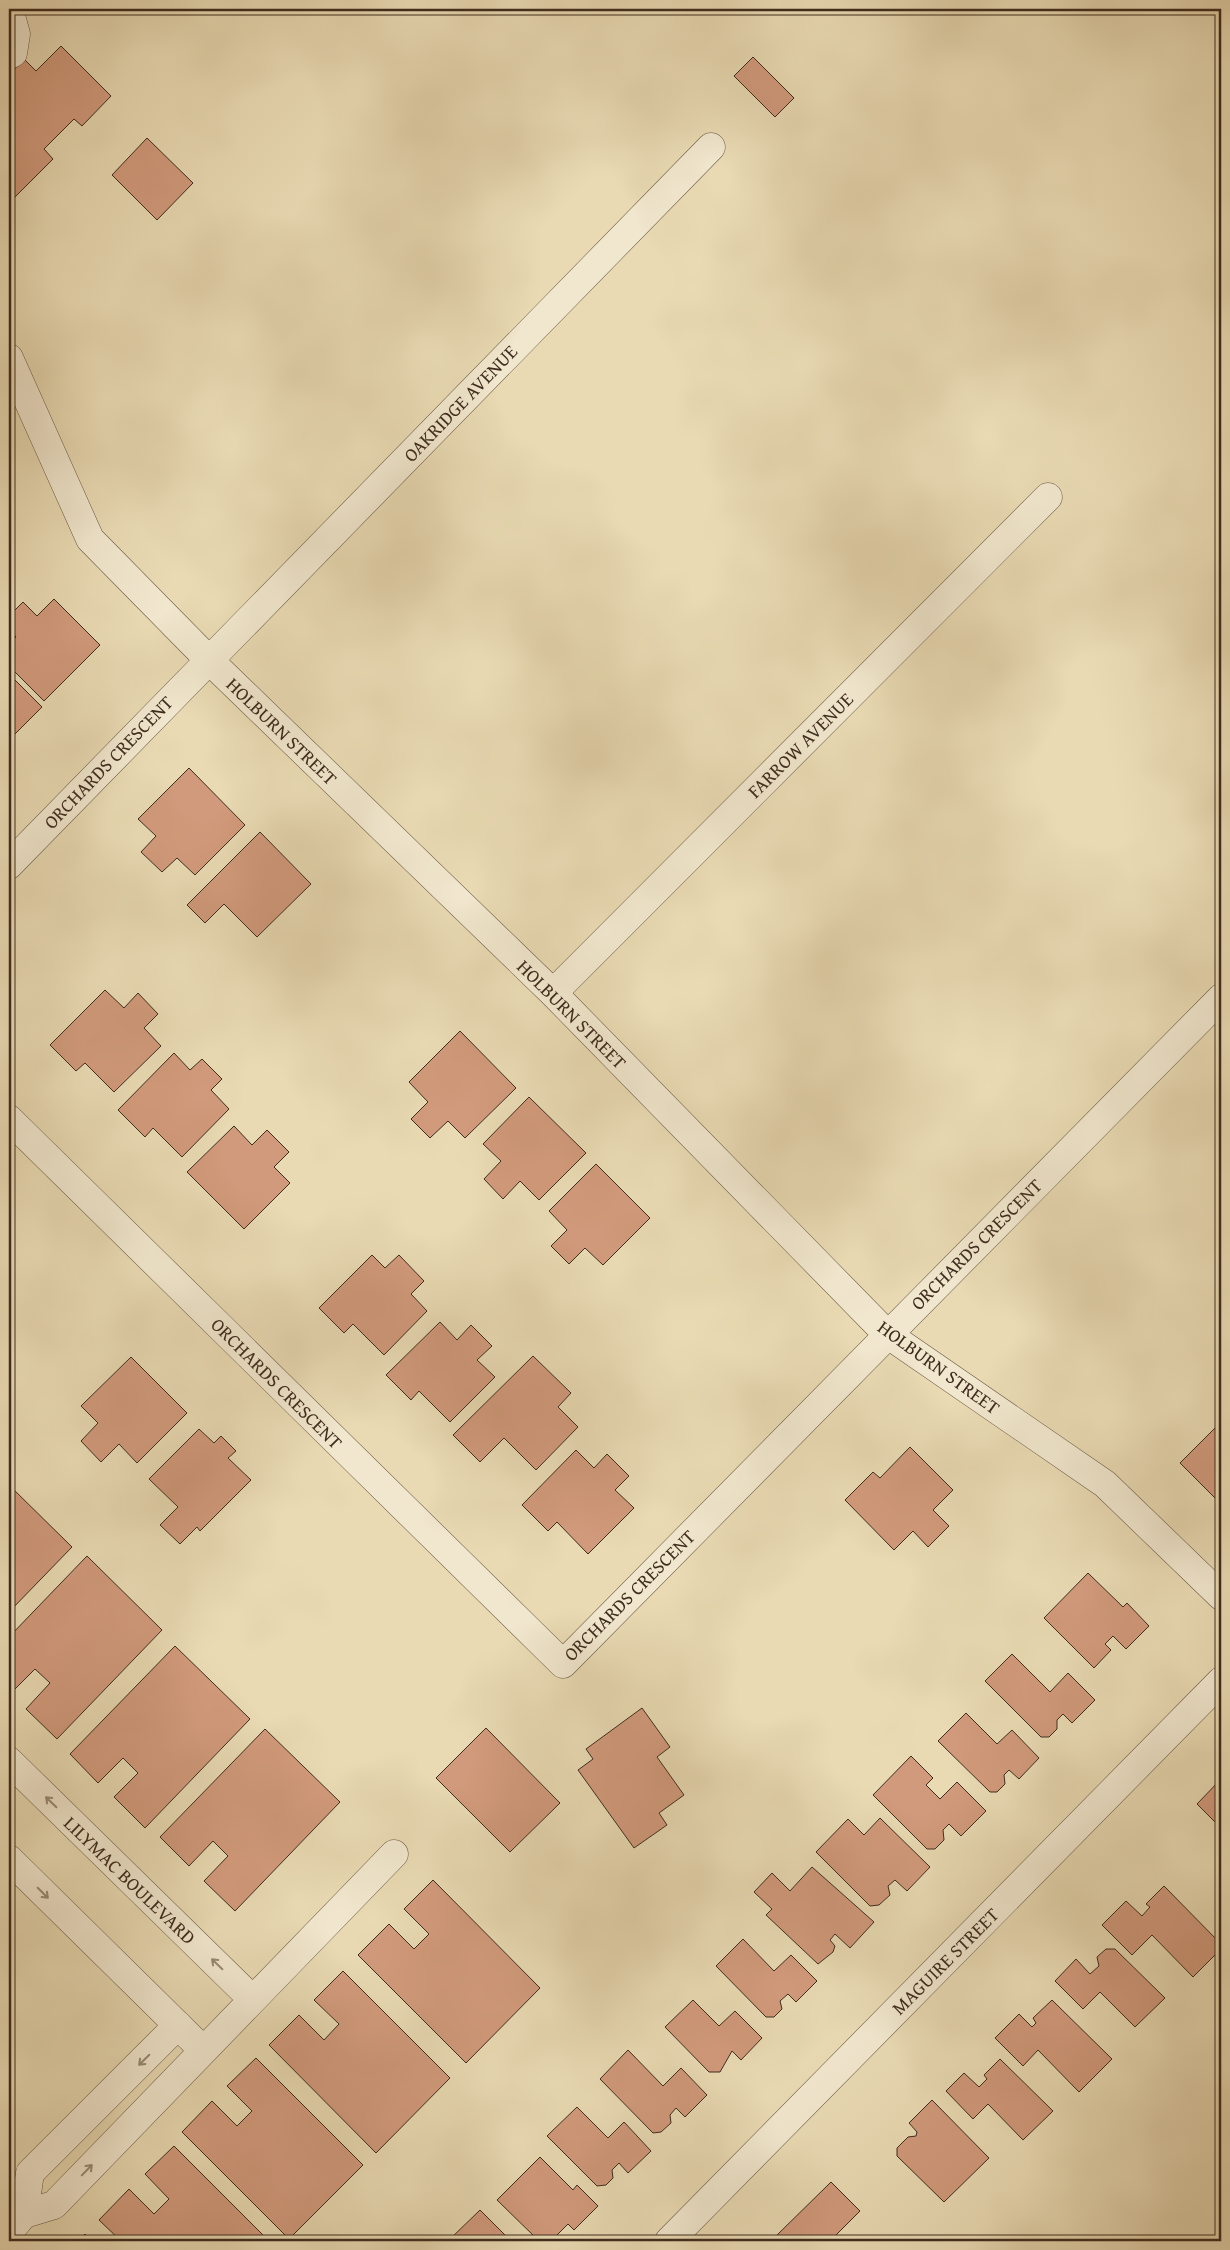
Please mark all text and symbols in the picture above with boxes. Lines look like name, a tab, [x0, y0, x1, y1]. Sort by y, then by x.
street label: OAKRIDGE AVENUE	[397, 338, 524, 468]
street label: HOLBURN STREET	[220, 671, 344, 792]
street label: FARROW AVENUE	[741, 685, 860, 804]
street label: ORCHARDS CRESCENT	[37, 689, 179, 835]
street label: HOLBURN STREET	[511, 953, 633, 1075]
street label: ORCHARDS CRESCENT	[904, 1172, 1048, 1316]
street label: ORCHARDS CRESCENT	[205, 1311, 349, 1455]
street label: HOLBURN STREET	[872, 1313, 1006, 1421]
street label: ORCHARDS CRESCENT	[557, 1523, 701, 1667]
one-way arrow	[44, 1796, 57, 1808]
street label: LILYMAC BOULEVARD	[58, 1809, 202, 1951]
one-way arrow	[37, 1887, 50, 1899]
street label: MAGUIRE STREET	[885, 1901, 1005, 2021]
one-way arrow	[211, 1958, 223, 1971]
one-way arrow	[137, 2054, 150, 2066]
one-way arrow	[81, 2164, 93, 2176]

